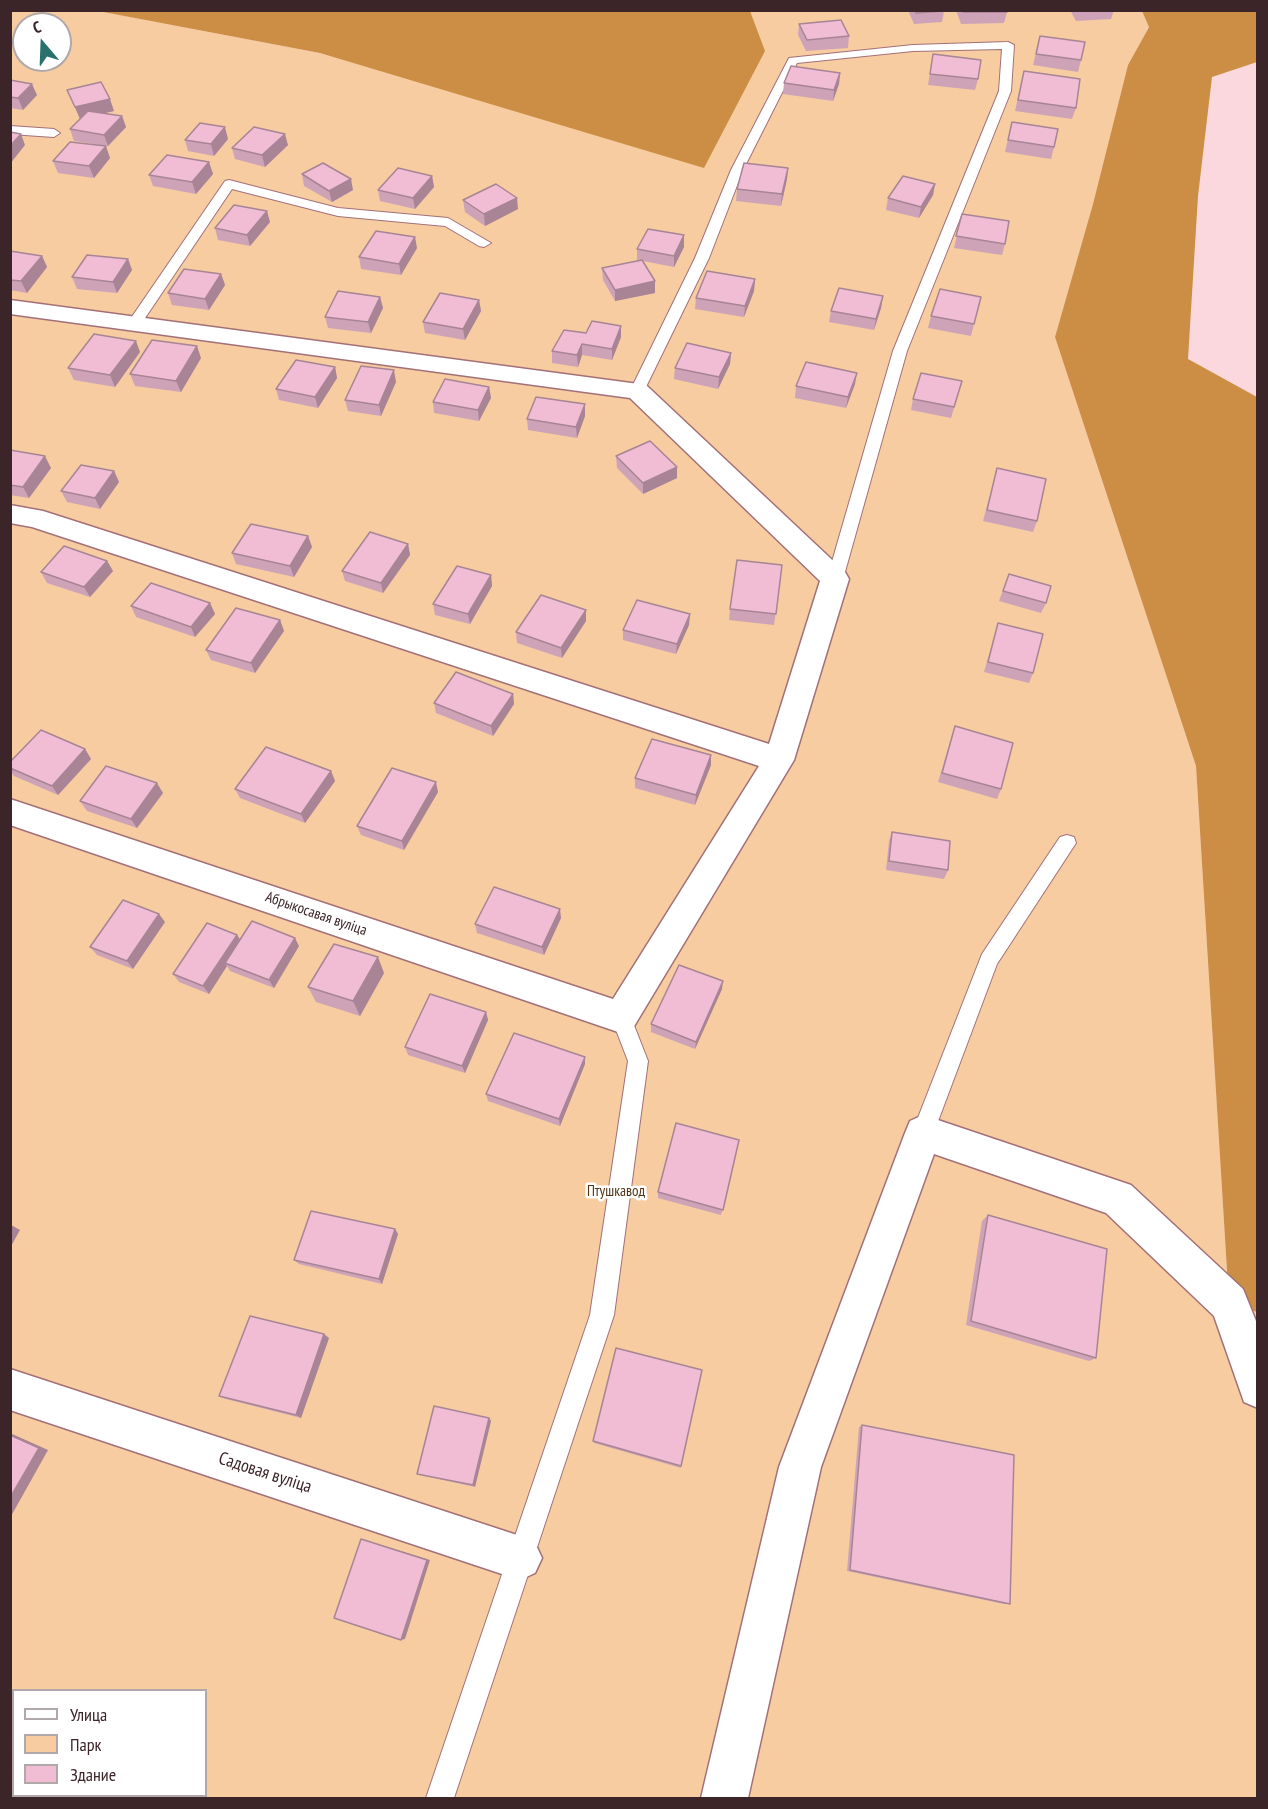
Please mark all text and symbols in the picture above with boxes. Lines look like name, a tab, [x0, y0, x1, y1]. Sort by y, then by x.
north arrow	[12, 12, 72, 72]
text: С	[30, 16, 44, 38]
street label: Абрыкосавая вуліца	[263, 888, 369, 940]
park label: Птушкавод	[587, 1183, 645, 1201]
street label: Садовая вуліца	[216, 1448, 314, 1498]
legend	[12, 1689, 207, 1797]
text: Улица	[70, 1703, 107, 1726]
text: Парк	[70, 1733, 101, 1756]
text: Здание	[70, 1763, 116, 1786]

